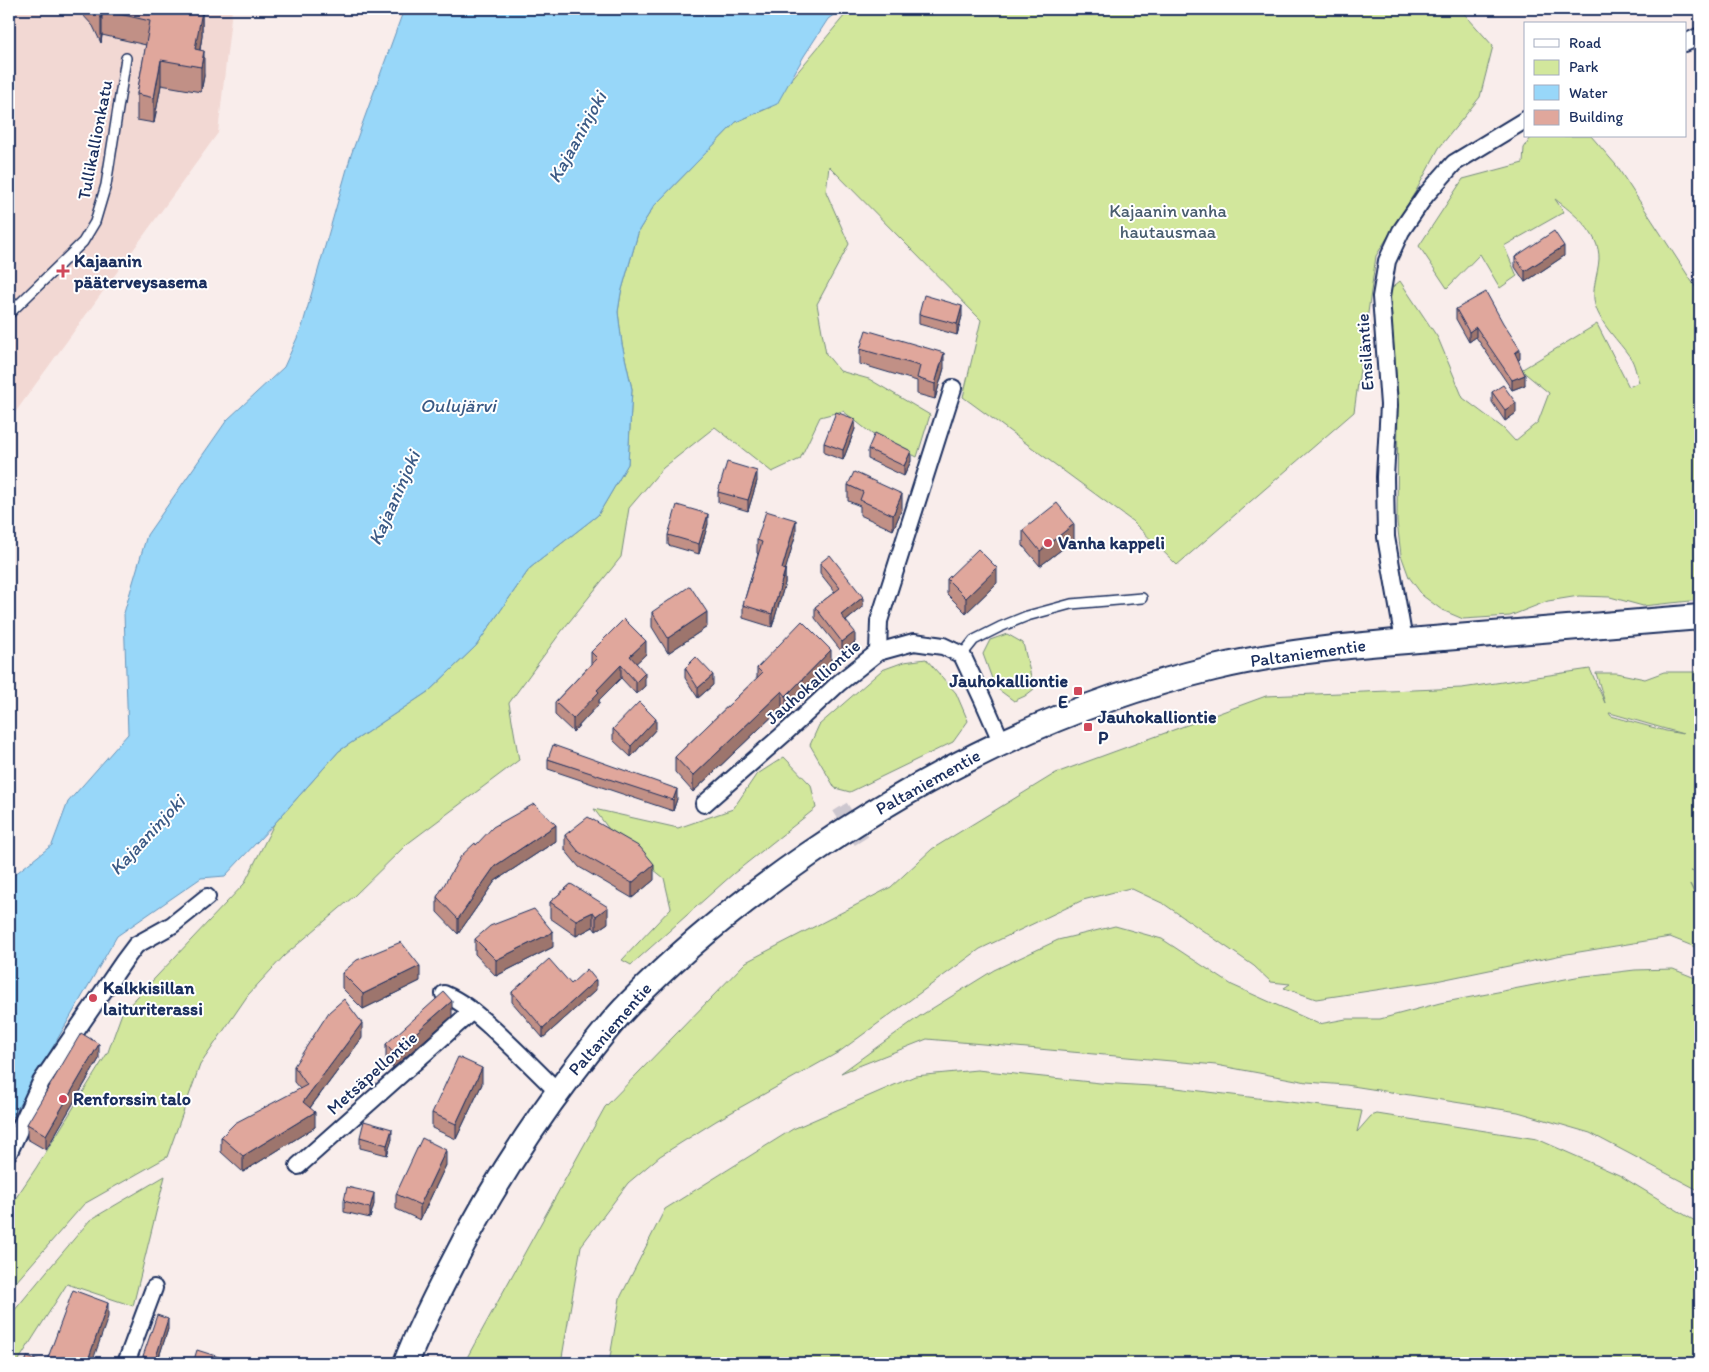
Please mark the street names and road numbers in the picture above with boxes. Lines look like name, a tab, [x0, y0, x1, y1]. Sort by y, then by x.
street label: Tullikallionkatu	[73, 78, 117, 202]
street label: Ensiläntie	[1351, 313, 1379, 391]
street label: Paltaniementie	[1249, 634, 1367, 672]
street label: Jauhokalliontie	[761, 635, 865, 729]
street label: Paltaniementie	[872, 744, 984, 820]
street label: Paltaniementie	[564, 978, 656, 1080]
street label: Metsäpellontie	[322, 1027, 422, 1119]

